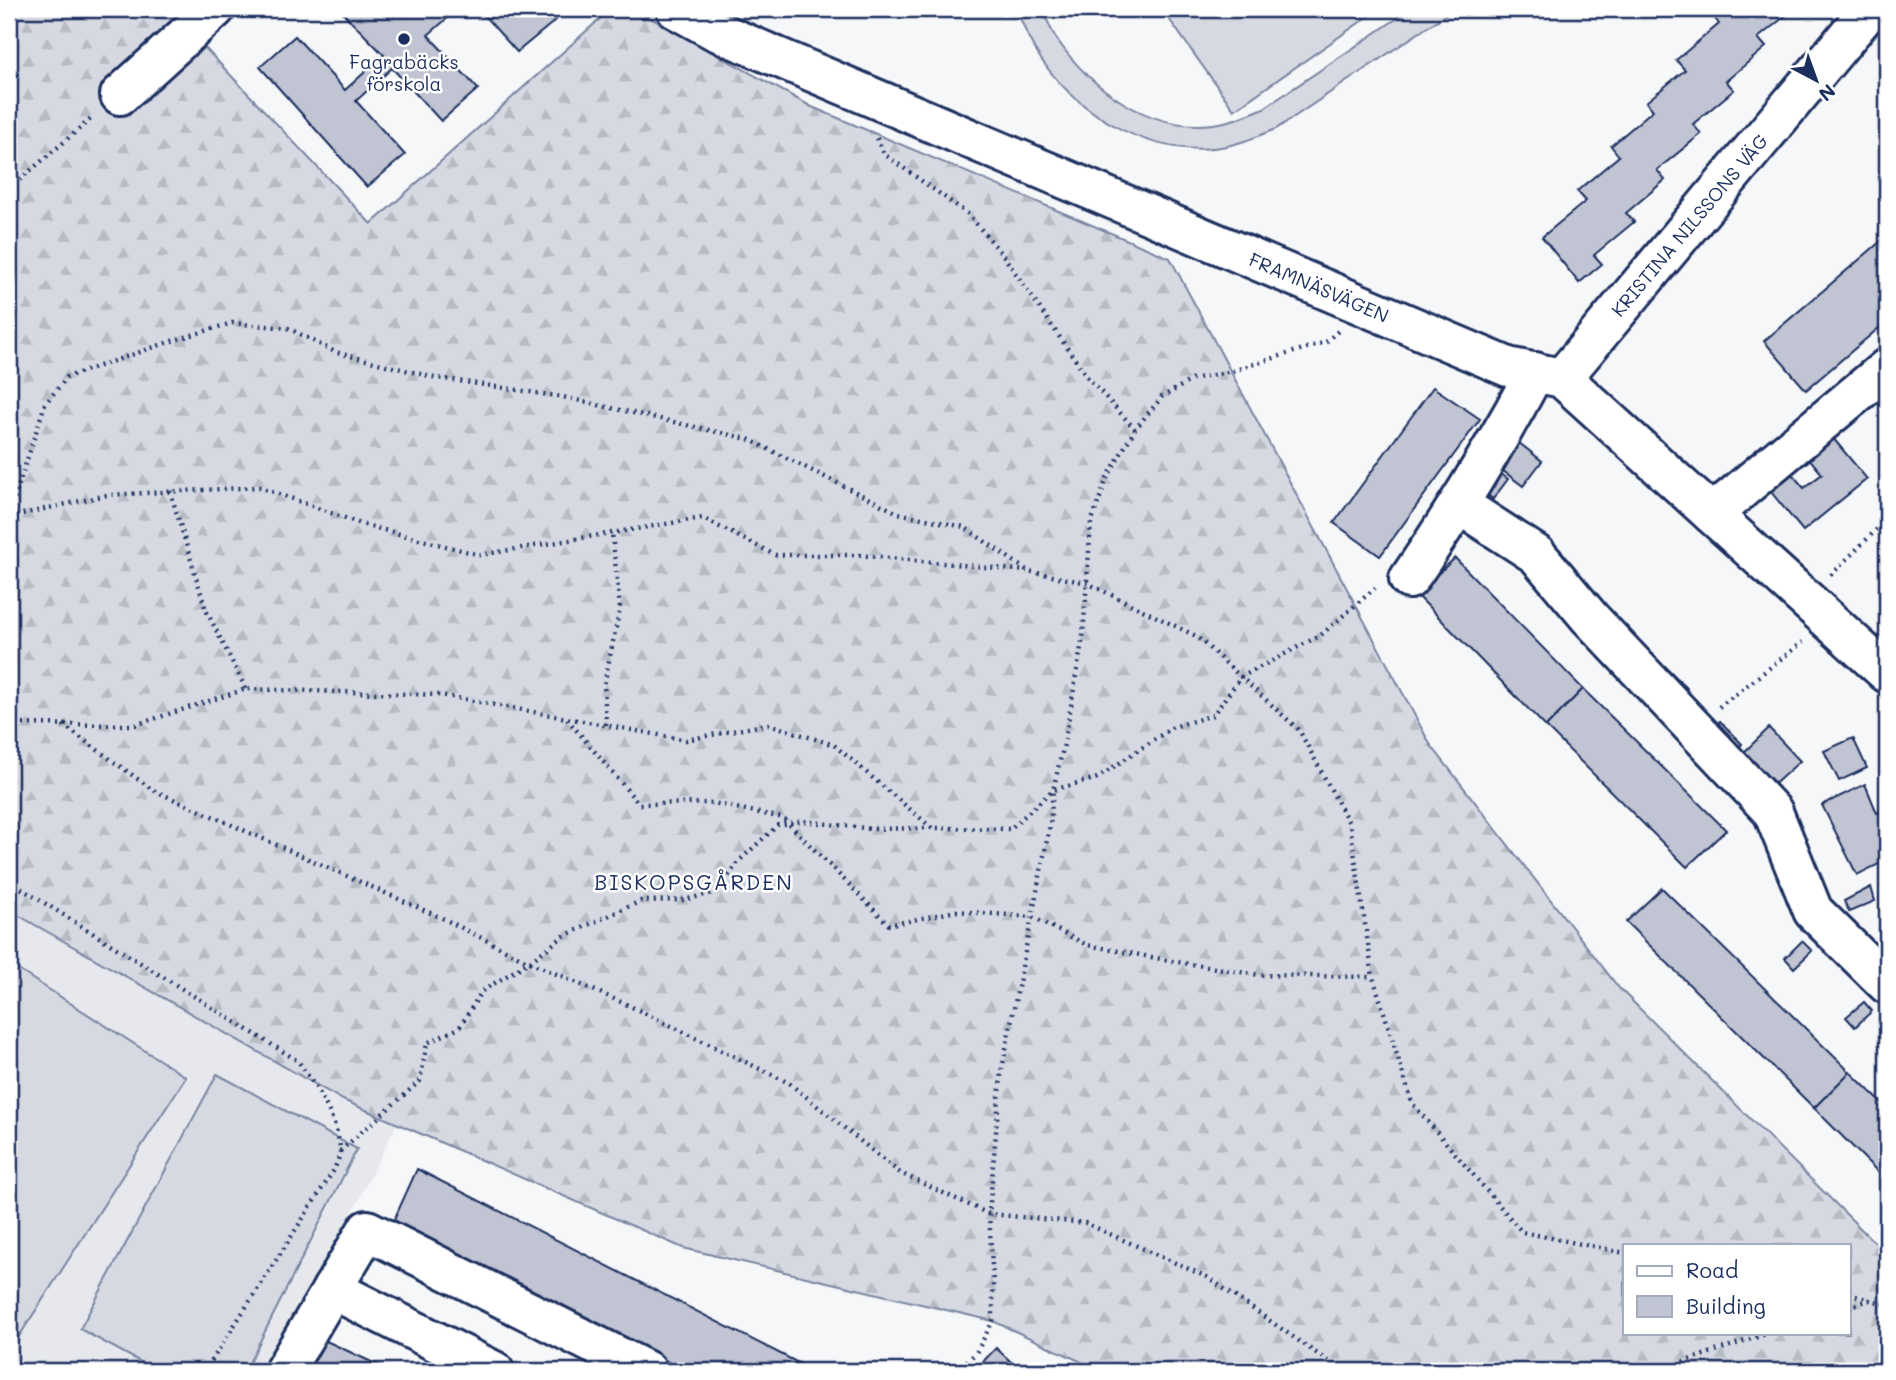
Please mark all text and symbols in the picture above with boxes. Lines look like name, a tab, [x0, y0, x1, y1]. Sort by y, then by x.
marker: Fagrabäcks förskola	[396, 31, 412, 47]
north arrow	[1780, 46, 1850, 116]
place label: Fagrabäcks förskola	[349, 49, 459, 96]
text: N	[1814, 79, 1841, 107]
street label: KRISTINA NILSSONS VÄG	[1605, 128, 1773, 322]
street label: FRAMNÄSVÄGEN	[1245, 246, 1393, 328]
district label: BISKOPSGÅRDEN	[594, 868, 794, 895]
legend	[1623, 1244, 1850, 1334]
text: Road	[1686, 1256, 1738, 1283]
text: Building	[1686, 1292, 1766, 1319]

